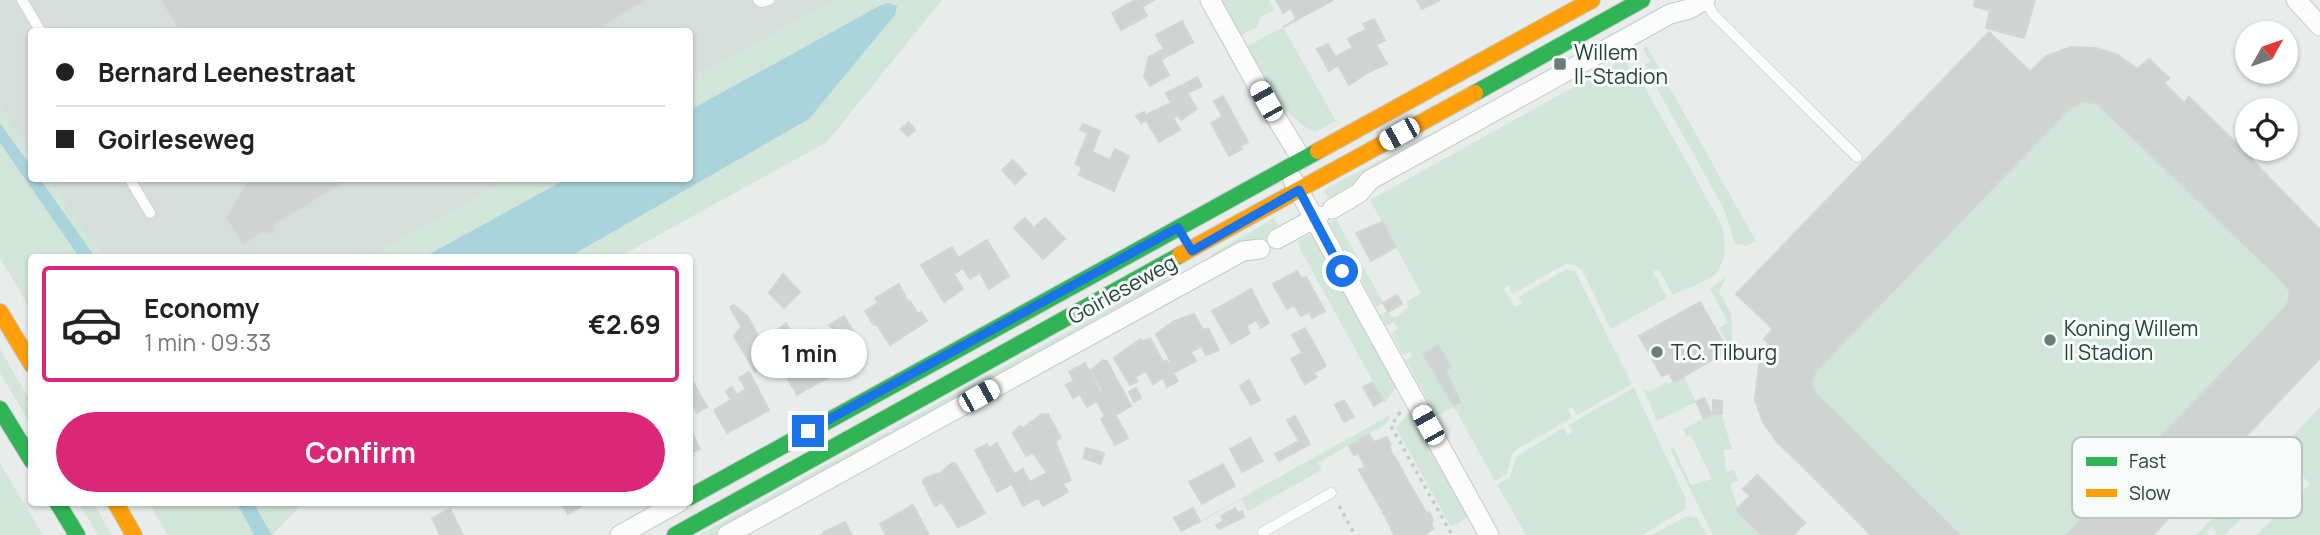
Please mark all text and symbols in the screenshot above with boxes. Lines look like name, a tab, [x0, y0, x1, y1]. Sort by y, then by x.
north arrow	[2235, 21, 2298, 84]
map controls	[2235, 21, 2298, 161]
place label: Willem II-Stadion	[1574, 38, 1668, 90]
text: Bernard Leenestraat	[98, 54, 356, 90]
marker: Willem II-Stadion	[1552, 56, 1568, 72]
car	[1247, 78, 1286, 124]
button: locate	[2235, 98, 2298, 161]
car	[1376, 115, 1423, 153]
text: Goirleseweg	[98, 121, 255, 157]
street label: Goirleseweg	[1063, 248, 1181, 330]
route start	[1326, 255, 1358, 287]
text: Economy	[144, 290, 259, 326]
icon: car	[60, 293, 123, 356]
text: €2.69	[588, 306, 661, 342]
place label: Koning Willem II Stadion	[2064, 314, 2198, 366]
text: 1 min · 09:33	[144, 326, 271, 358]
callout: 1 min	[750, 330, 866, 378]
marker: Koning Willem II Stadion	[2042, 332, 2058, 348]
text: 1 min	[781, 337, 837, 369]
place label: T.C. Tilburg	[1671, 338, 1777, 366]
marker: T.C. Tilburg	[1649, 344, 1665, 360]
car	[956, 377, 1003, 415]
car	[1409, 402, 1448, 448]
button: Confirm	[56, 412, 665, 492]
route end	[792, 415, 824, 447]
legend	[2072, 437, 2302, 518]
text: Fast	[2129, 448, 2166, 474]
text: Slow	[2129, 480, 2171, 506]

